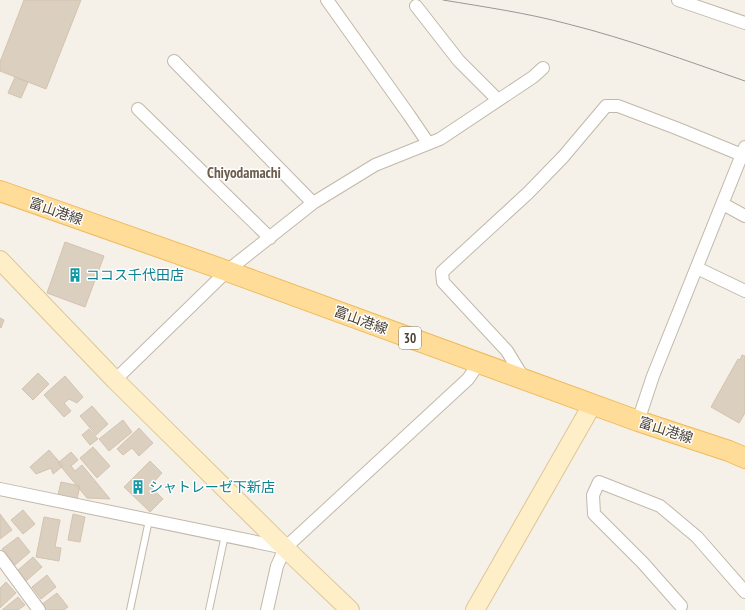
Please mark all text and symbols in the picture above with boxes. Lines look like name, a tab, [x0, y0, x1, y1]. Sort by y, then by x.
district label: Chiyodamachi	[207, 163, 281, 182]
street label: 富山港線	[27, 193, 85, 229]
place label: ココス千代田店	[86, 266, 184, 284]
building icon: ココス千代田店	[67, 267, 83, 283]
street label: 富山港線	[332, 302, 390, 338]
road number: 30	[399, 327, 421, 349]
street label: 富山港線	[637, 413, 695, 447]
place label: シャトレーゼ下新店	[149, 478, 275, 496]
building icon: シャトレーゼ下新店	[130, 479, 146, 495]

